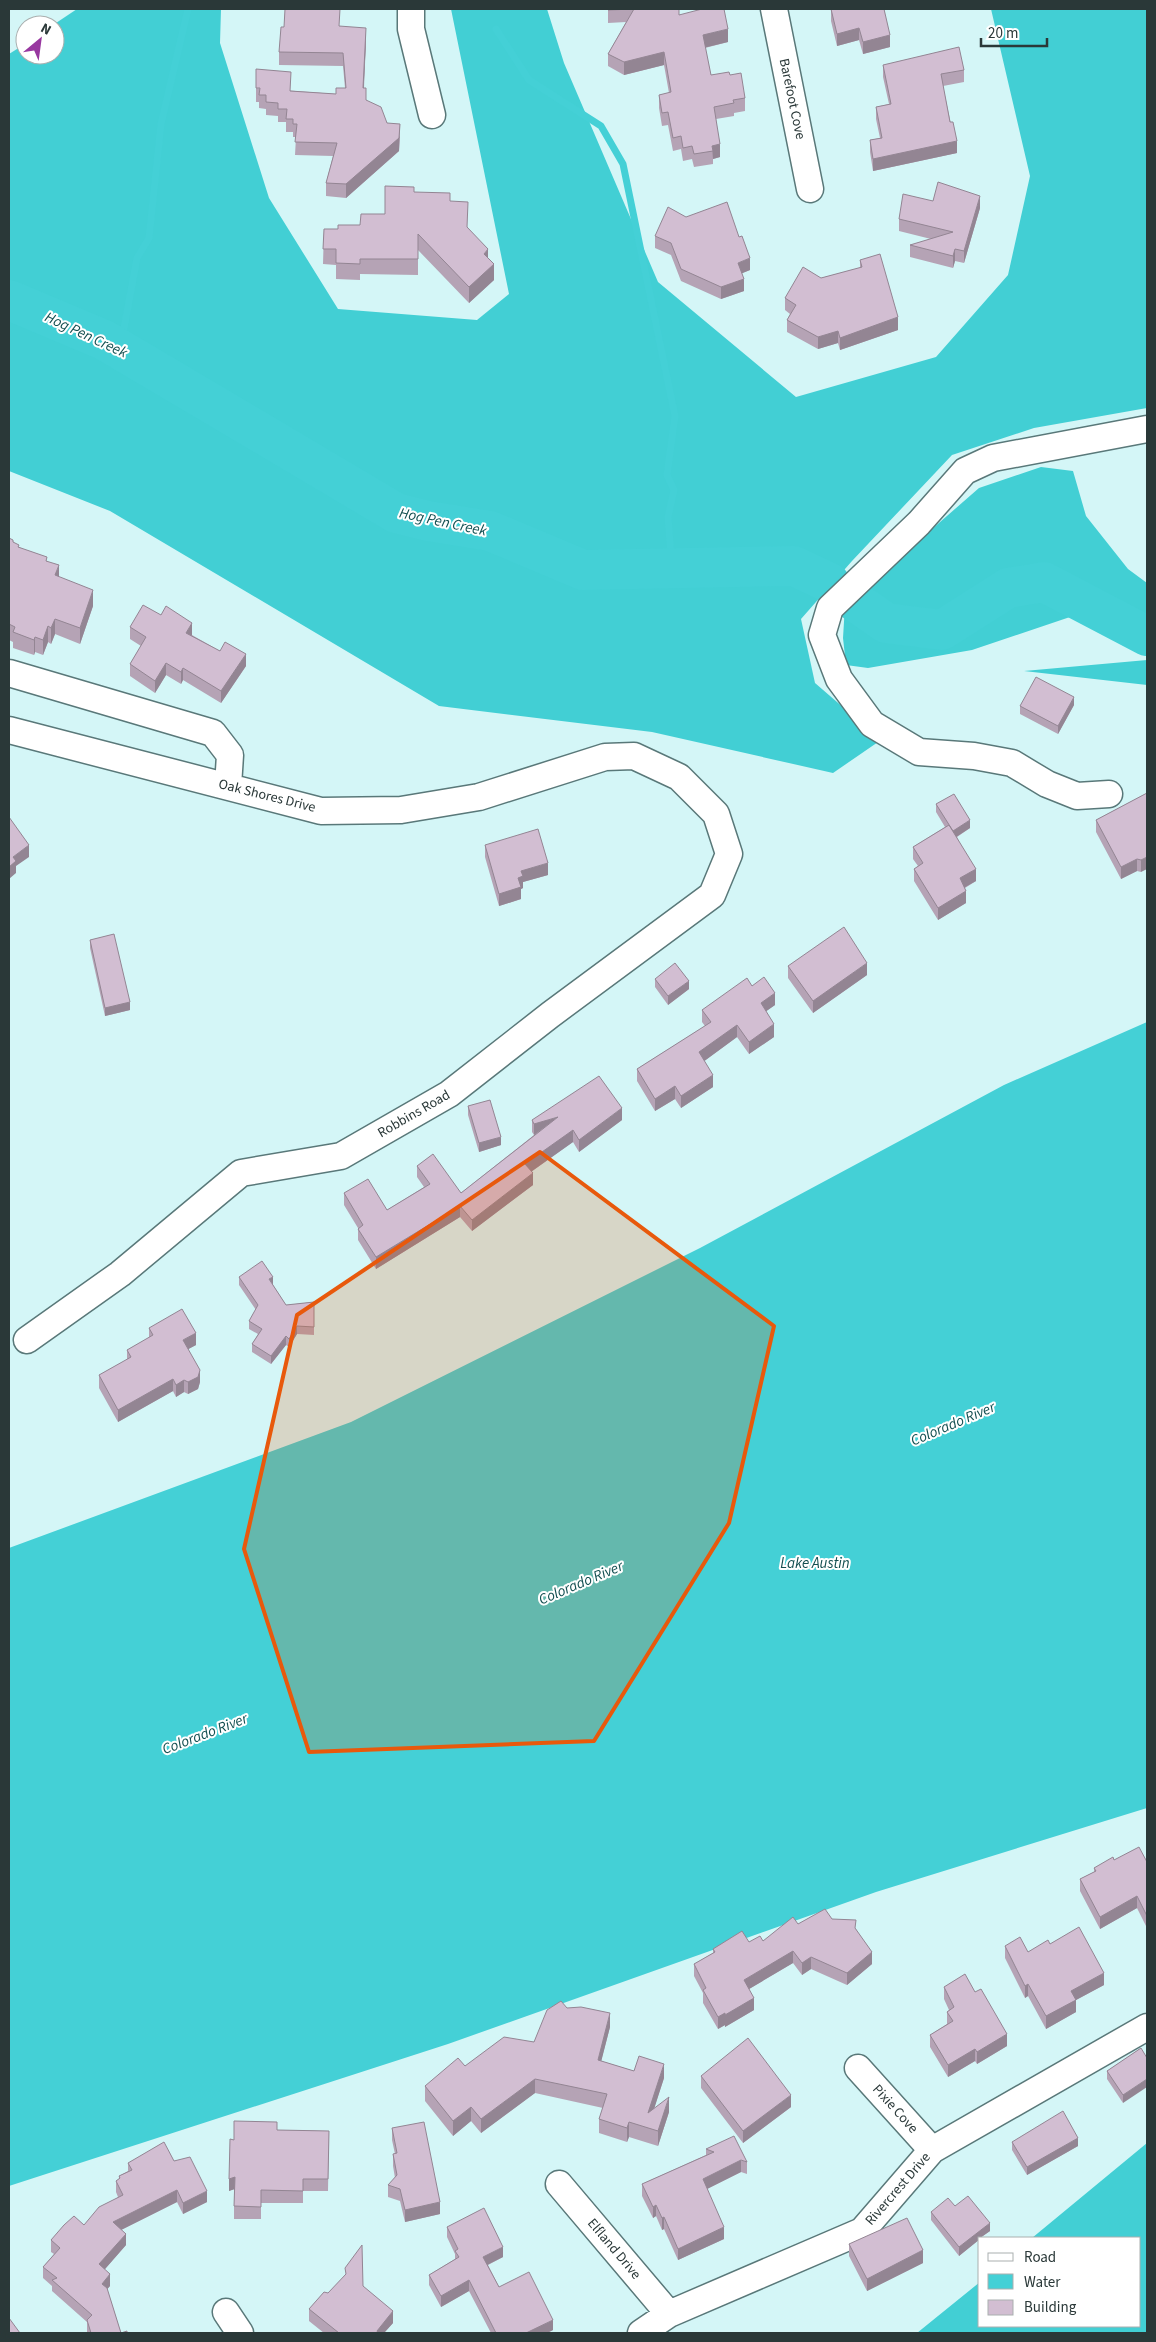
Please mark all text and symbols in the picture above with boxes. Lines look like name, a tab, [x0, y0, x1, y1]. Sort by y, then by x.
north arrow	[15, 15, 65, 65]
scale bar	[981, 15, 1047, 47]
text: N	[37, 19, 55, 41]
text: 20 m	[988, 23, 1018, 44]
street label: Barefoot Cove	[774, 57, 810, 141]
water label: Hog Pen Creek	[41, 307, 131, 364]
water label: Hog Pen Creek	[397, 502, 489, 542]
street label: Oak Shores Drive	[216, 774, 318, 818]
street label: Robbins Road	[374, 1085, 454, 1143]
water label: Colorado River	[907, 1396, 999, 1451]
water label: Lake Austin	[780, 1553, 850, 1574]
water label: Colorado River	[535, 1555, 627, 1610]
water label: Colorado River	[159, 1708, 252, 1760]
street label: Pixie Cove	[868, 2080, 922, 2138]
street label: Rivercrest Drive	[861, 2148, 935, 2230]
street label: Elfland Drive	[582, 2214, 646, 2284]
legend	[978, 2237, 1141, 2327]
text: Road	[1024, 2247, 1056, 2268]
text: Water	[1024, 2272, 1061, 2293]
text: Building	[1024, 2297, 1077, 2318]

